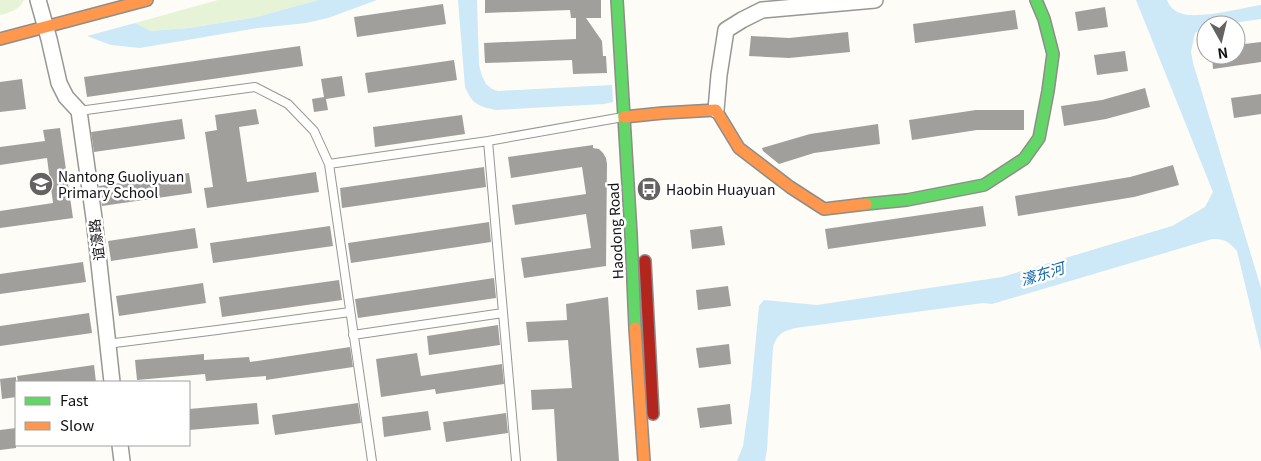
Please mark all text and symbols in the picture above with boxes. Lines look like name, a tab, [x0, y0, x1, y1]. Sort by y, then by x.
north arrow	[1196, 15, 1246, 65]
text: N	[1216, 43, 1230, 64]
place label: Nantong Guoliyuan Primary School	[58, 166, 184, 202]
school or university icon: Nantong Guoliyuan Primary School	[28, 171, 54, 197]
bus stop icon: Haobin Huayuan	[636, 176, 662, 202]
place label: Haobin Huayuan	[666, 179, 776, 199]
street label: Haodong Road	[602, 182, 628, 280]
street label: 谊濠路	[84, 218, 108, 262]
water label: 濠东河	[1017, 256, 1069, 290]
legend	[15, 381, 190, 446]
text: Fast	[60, 389, 89, 410]
text: Slow	[60, 414, 94, 435]

